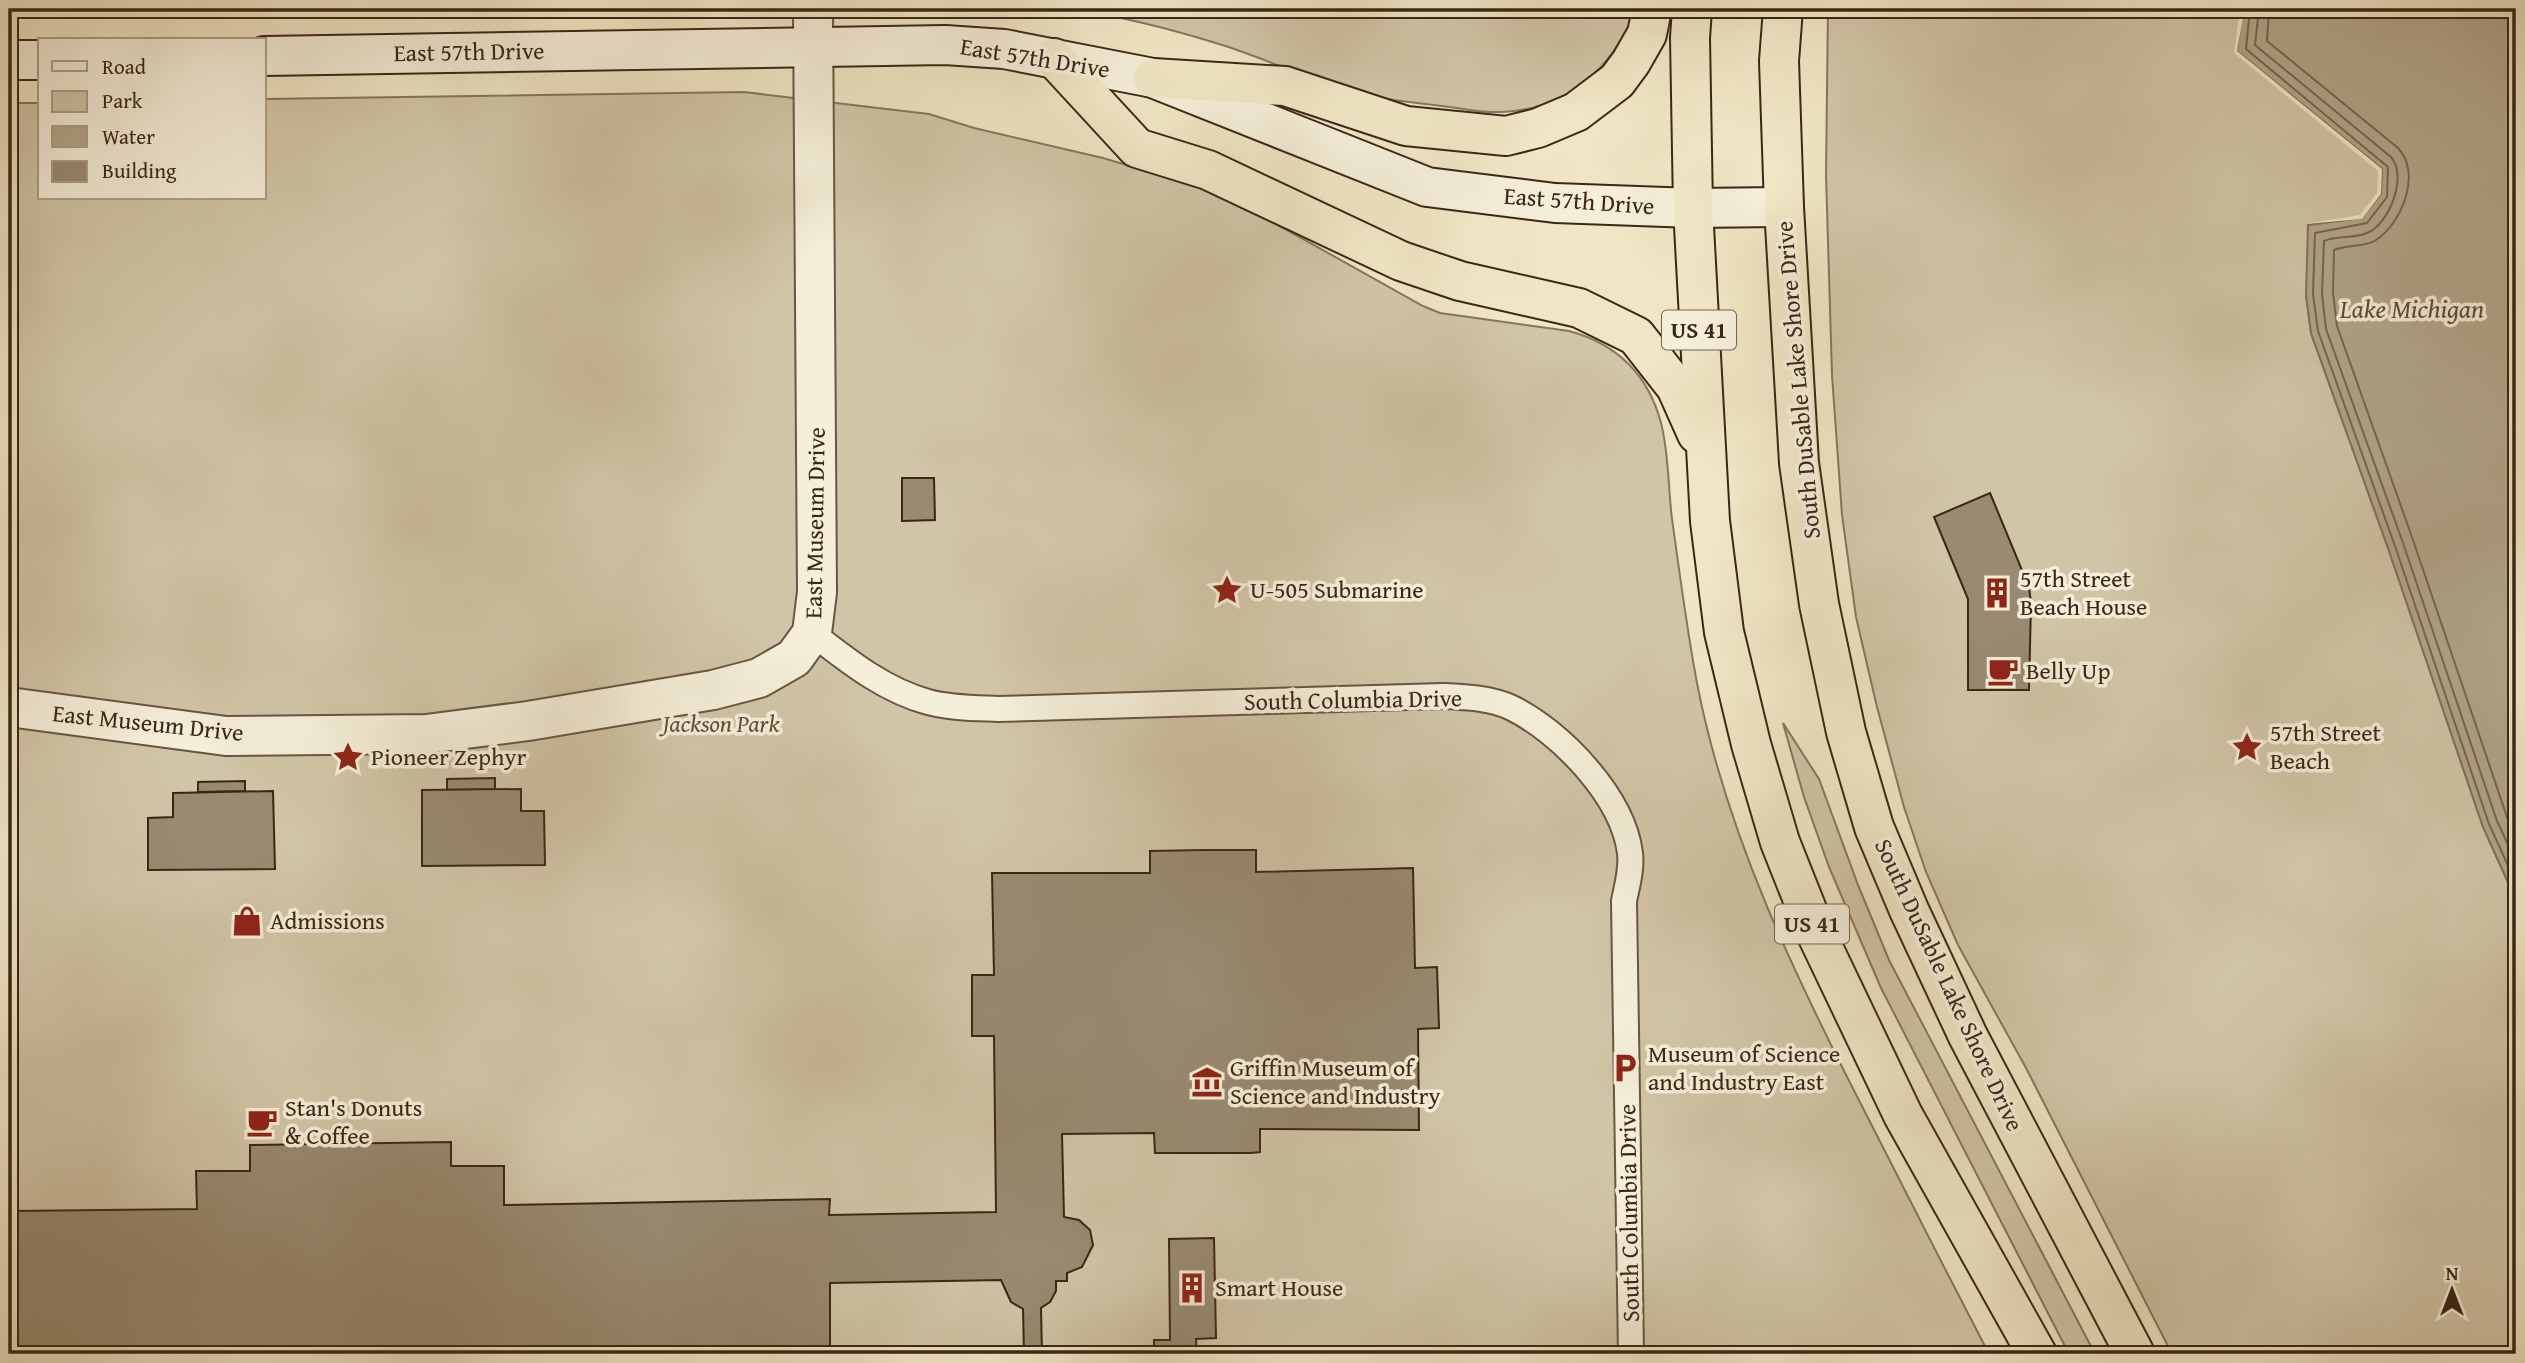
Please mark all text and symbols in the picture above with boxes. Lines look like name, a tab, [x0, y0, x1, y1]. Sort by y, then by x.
street label: East 57th Drive	[958, 28, 1112, 87]
street label: East 57th Drive	[393, 33, 545, 70]
legend	[38, 38, 266, 200]
text: Road	[102, 51, 147, 82]
text: Park	[102, 85, 143, 116]
text: Water	[102, 121, 155, 152]
text: Building	[102, 155, 177, 186]
street label: East 57th Drive	[1503, 178, 1656, 223]
street label: South DuSable Lake Shore Drive	[1766, 220, 1829, 541]
water label: Lake Michigan	[2339, 289, 2484, 328]
road number: US 41	[1662, 310, 1736, 350]
street label: East Museum Drive	[795, 427, 834, 619]
place label: 57th Street Beach House	[2020, 561, 2147, 624]
place label: U-505 Submarine	[1250, 572, 1423, 607]
place icon: U-505 Submarine	[1210, 573, 1244, 607]
building icon: 57th Street Beach House	[1980, 576, 2014, 610]
place label: Belly Up	[2026, 653, 2110, 688]
cafe icon: Belly Up	[1986, 654, 2020, 688]
street label: South Columbia Drive	[1243, 680, 1462, 719]
street label: East Museum Drive	[51, 695, 245, 750]
park label: Jackson Park	[659, 706, 779, 741]
place label: 57th Street Beach	[2270, 715, 2382, 778]
place icon: 57th Street Beach	[2230, 730, 2264, 764]
place label: Pioneer Zephyr	[371, 739, 526, 774]
place icon: Pioneer Zephyr	[331, 740, 365, 774]
street label: South DuSable Lake Shore Drive	[1866, 833, 2033, 1137]
place label: Admissions	[270, 903, 385, 938]
shop icon: Admissions	[230, 904, 264, 938]
road number: US 41	[1775, 904, 1849, 944]
place label: Museum of Science and Industry East	[1648, 1036, 1840, 1099]
place label: Griffin Museum of Science and Industry	[1230, 1050, 1440, 1113]
parking icon: Museum of Science and Industry East	[1608, 1051, 1642, 1085]
museum icon: Griffin Museum of Science and Industry	[1190, 1065, 1224, 1099]
place label: Stan's Donuts & Coffee	[285, 1090, 422, 1153]
street label: South Columbia Drive	[1609, 1104, 1648, 1323]
cafe icon: Stan's Donuts & Coffee	[245, 1105, 279, 1139]
north arrow	[2416, 1254, 2486, 1324]
text: N	[2446, 1259, 2459, 1287]
place label: Smart House	[1215, 1270, 1343, 1305]
building icon: Smart House	[1175, 1271, 1209, 1305]

